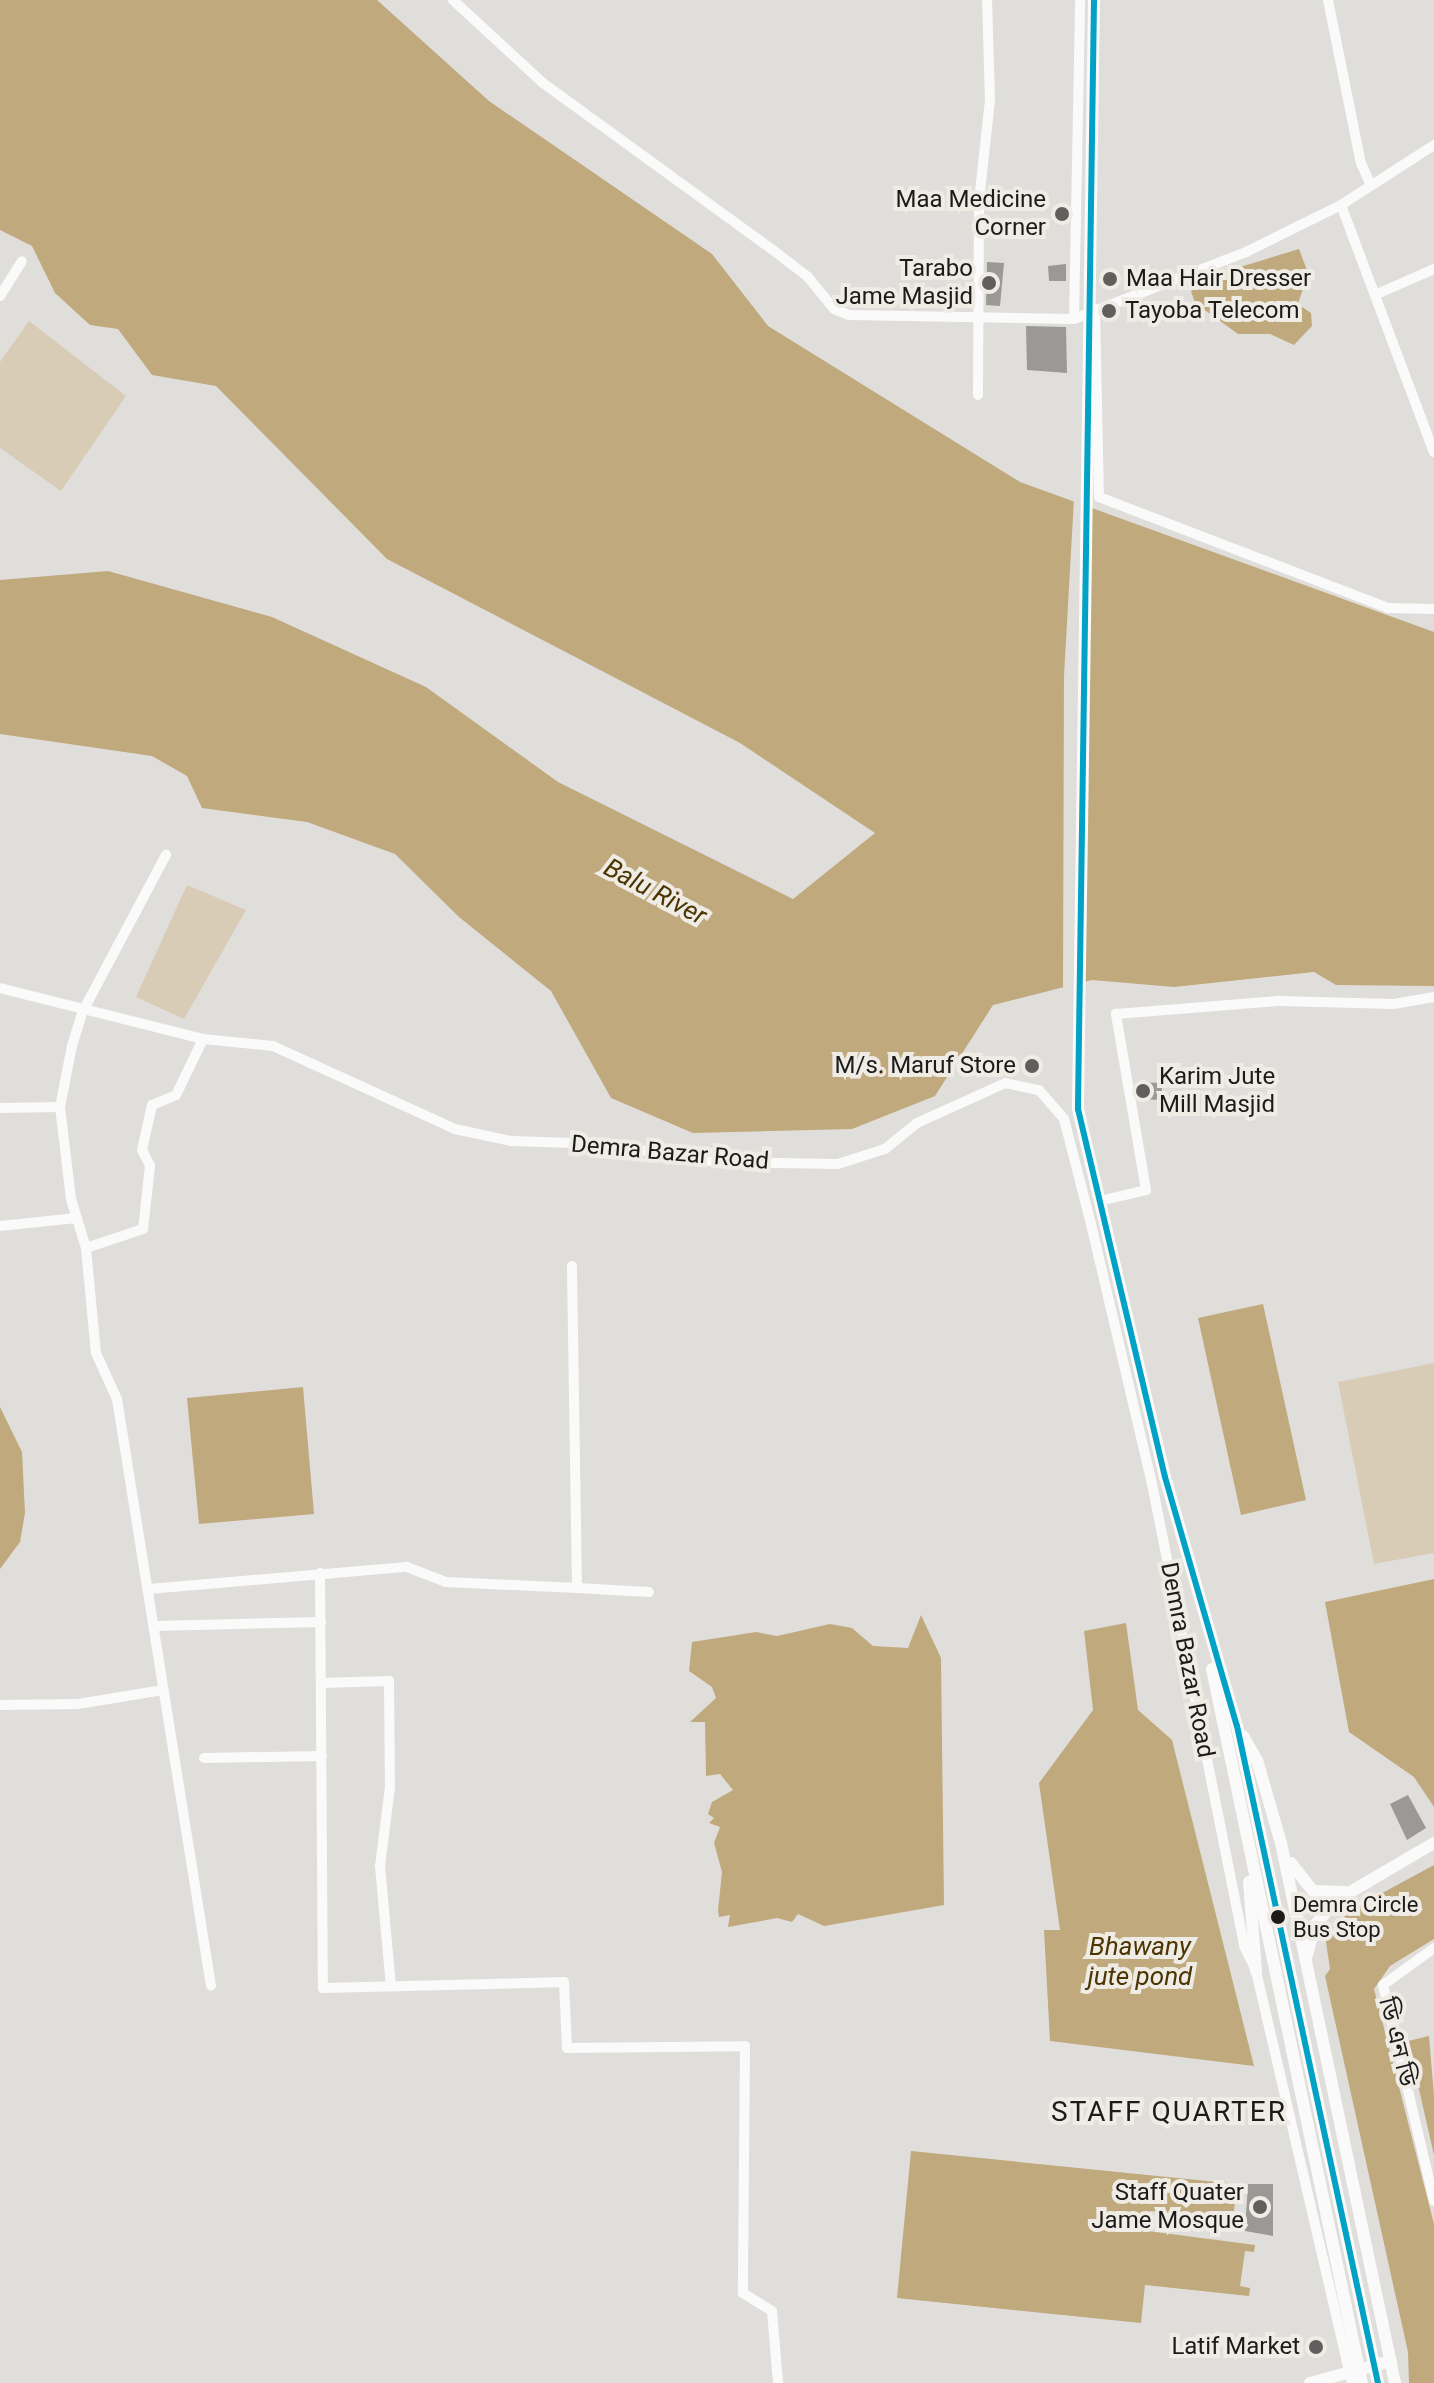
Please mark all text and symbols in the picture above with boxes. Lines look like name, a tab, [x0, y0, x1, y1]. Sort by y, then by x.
place label: Maa Medicine Corner	[896, 186, 1046, 242]
marker: Maa Medicine Corner	[1053, 205, 1071, 223]
place label: Tarabo Jame Masjid	[835, 255, 973, 311]
place label: Maa Hair Dresser	[1126, 265, 1311, 293]
marker: Maa Hair Dresser	[1101, 270, 1119, 288]
marker: Tarabo Jame Masjid	[980, 274, 998, 292]
place label: Tayoba Telecom	[1125, 297, 1300, 325]
marker: Tayoba Telecom	[1100, 302, 1118, 320]
water label: Balu River	[598, 852, 712, 932]
place label: M/s. Maruf Store	[835, 1052, 1016, 1080]
marker: M/s. Maruf Store	[1023, 1057, 1041, 1075]
place label: Karim Jute Mill Masjid	[1159, 1063, 1275, 1119]
marker: Karim Jute Mill Masjid	[1134, 1082, 1152, 1100]
street label: Demra Bazar Road	[570, 1130, 770, 1176]
street label: Demra Bazar Road	[1154, 1560, 1220, 1760]
place label: Demra Circle Bus Stop	[1293, 1891, 1418, 1942]
marker: Demra Circle Bus Stop	[1270, 1909, 1286, 1925]
water label: Bhawany jute pond	[1088, 1931, 1192, 1992]
street label: ডি এন ডি	[1372, 1994, 1422, 2090]
district label: STAFF QUARTER	[1051, 2095, 1287, 2129]
place label: Staff Quater Jame Mosque	[1091, 2179, 1244, 2235]
marker: Staff Quater Jame Mosque	[1251, 2198, 1269, 2216]
place label: Latif Market	[1171, 2333, 1300, 2361]
marker: Latif Market	[1307, 2338, 1325, 2356]

